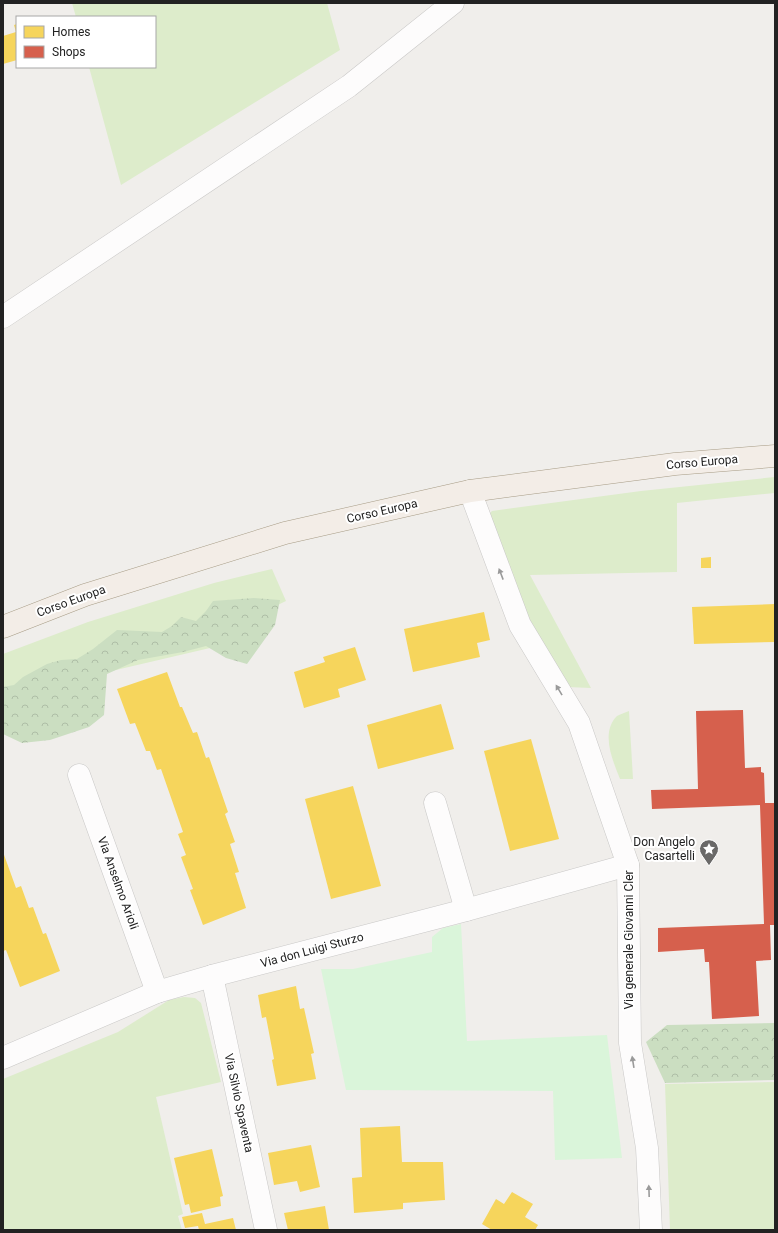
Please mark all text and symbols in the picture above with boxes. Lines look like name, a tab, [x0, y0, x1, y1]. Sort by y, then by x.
legend	[16, 16, 156, 68]
text: Homes	[52, 25, 90, 39]
text: Shops	[52, 45, 86, 59]
street label: Corso Europa	[665, 452, 739, 472]
street label: Corso Europa	[345, 496, 419, 526]
one-way arrow	[497, 567, 503, 579]
street label: Corso Europa	[35, 582, 107, 620]
one-way arrow	[556, 684, 563, 696]
street label: Via Anselmo Arioli	[95, 835, 141, 931]
place label: Don Angelo Casartelli	[633, 835, 695, 863]
place icon: Don Angelo Casartelli	[698, 838, 720, 866]
street label: Via generale Giovanni Cler	[622, 870, 636, 1010]
street label: Via don Luigi Sturzo	[259, 929, 365, 970]
street label: Via Silvio Spaventa	[222, 1052, 256, 1154]
one-way arrow	[630, 1056, 636, 1068]
one-way arrow	[646, 1184, 652, 1197]

